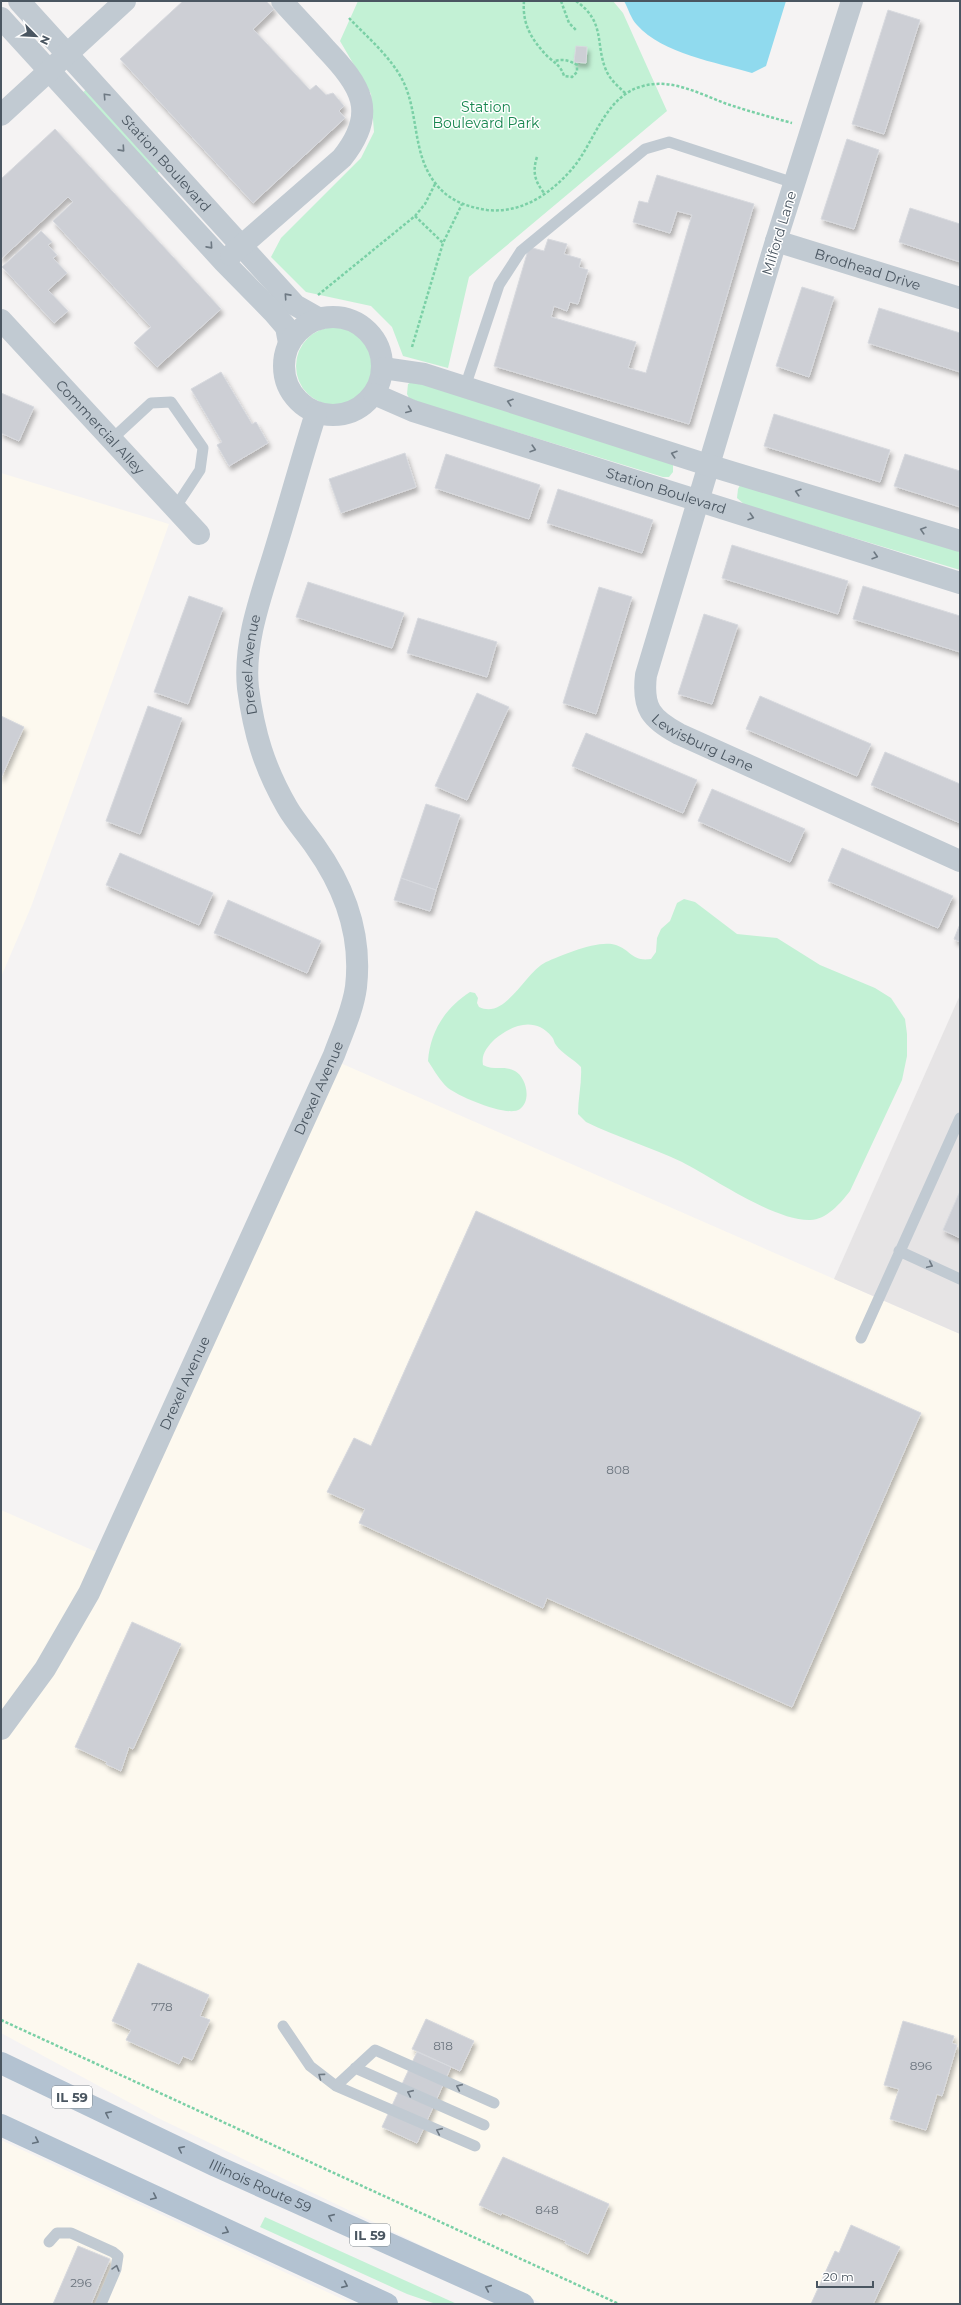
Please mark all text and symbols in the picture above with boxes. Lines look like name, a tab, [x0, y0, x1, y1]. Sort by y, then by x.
north arrow	[16, 16, 56, 56]
text: N	[37, 33, 53, 47]
one-way arrow	[103, 93, 110, 101]
park label: Station Boulevard Park	[433, 98, 540, 132]
street label: Station Boulevard	[118, 111, 215, 216]
one-way arrow	[118, 144, 125, 152]
street label: Milford Lane	[758, 189, 800, 277]
one-way arrow	[205, 241, 212, 248]
street label: Brodhead Drive	[812, 245, 923, 294]
one-way arrow	[284, 293, 292, 301]
street label: Commercial Alley	[52, 376, 149, 479]
one-way arrow	[507, 398, 514, 407]
one-way arrow	[406, 405, 413, 413]
one-way arrow	[530, 444, 537, 453]
one-way arrow	[671, 450, 678, 459]
street label: Station Boulevard	[604, 463, 729, 518]
one-way arrow	[795, 488, 802, 497]
one-way arrow	[747, 512, 754, 521]
one-way arrow	[919, 526, 926, 535]
one-way arrow	[871, 551, 878, 560]
street label: Drexel Avenue	[238, 612, 264, 716]
street label: Lewisburg Lane	[648, 710, 756, 776]
street label: Drexel Avenue	[290, 1039, 347, 1138]
one-way arrow	[925, 1260, 933, 1268]
street label: Drexel Avenue	[155, 1333, 214, 1433]
house number: 808	[606, 1462, 630, 1477]
house number: 778	[151, 1999, 173, 2014]
house number: 818	[433, 2038, 453, 2053]
house number: 896	[910, 2058, 932, 2073]
one-way arrow	[319, 2074, 326, 2081]
one-way arrow	[455, 2084, 463, 2092]
road number: IL 59	[52, 2086, 92, 2108]
one-way arrow	[407, 2089, 414, 2097]
one-way arrow	[105, 2111, 112, 2119]
one-way arrow	[436, 2128, 443, 2136]
one-way arrow	[32, 2136, 40, 2144]
one-way arrow	[178, 2146, 186, 2154]
street label: Illinois Route 59	[206, 2155, 314, 2217]
one-way arrow	[149, 2192, 157, 2200]
house number: 848	[535, 2202, 559, 2217]
one-way arrow	[327, 2214, 335, 2222]
road number: IL 59	[350, 2224, 390, 2246]
one-way arrow	[222, 2226, 230, 2234]
scale bar	[817, 2263, 873, 2289]
one-way arrow	[111, 2265, 120, 2272]
text: 20 m	[823, 2269, 854, 2284]
house number: 296	[70, 2275, 92, 2290]
one-way arrow	[340, 2280, 348, 2288]
one-way arrow	[484, 2285, 492, 2293]

